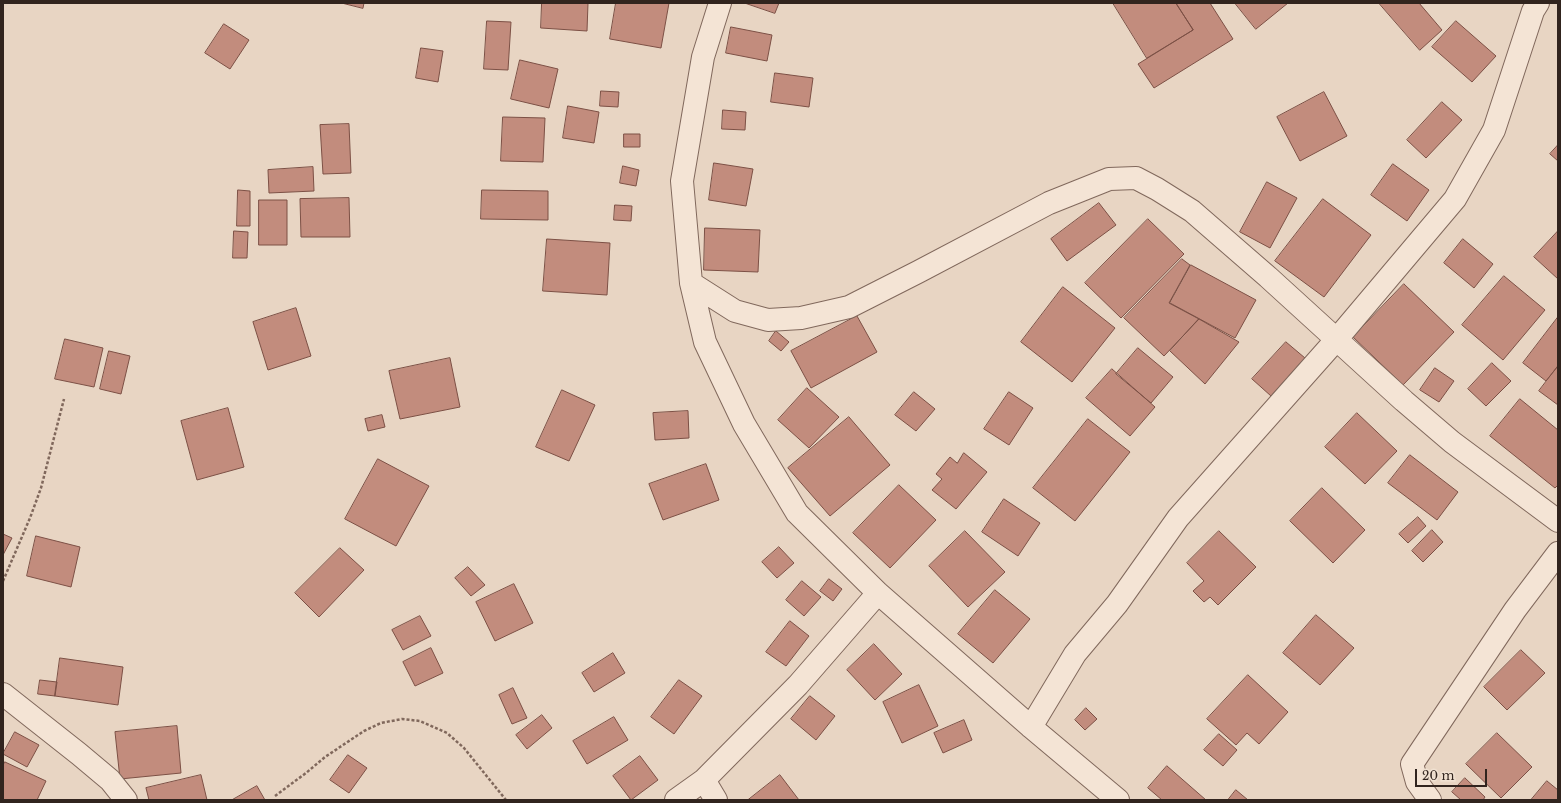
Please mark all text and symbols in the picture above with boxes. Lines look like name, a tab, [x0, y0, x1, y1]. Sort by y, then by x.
scale bar	[1417, 761, 1489, 787]
text: 20 m	[1422, 768, 1454, 783]

